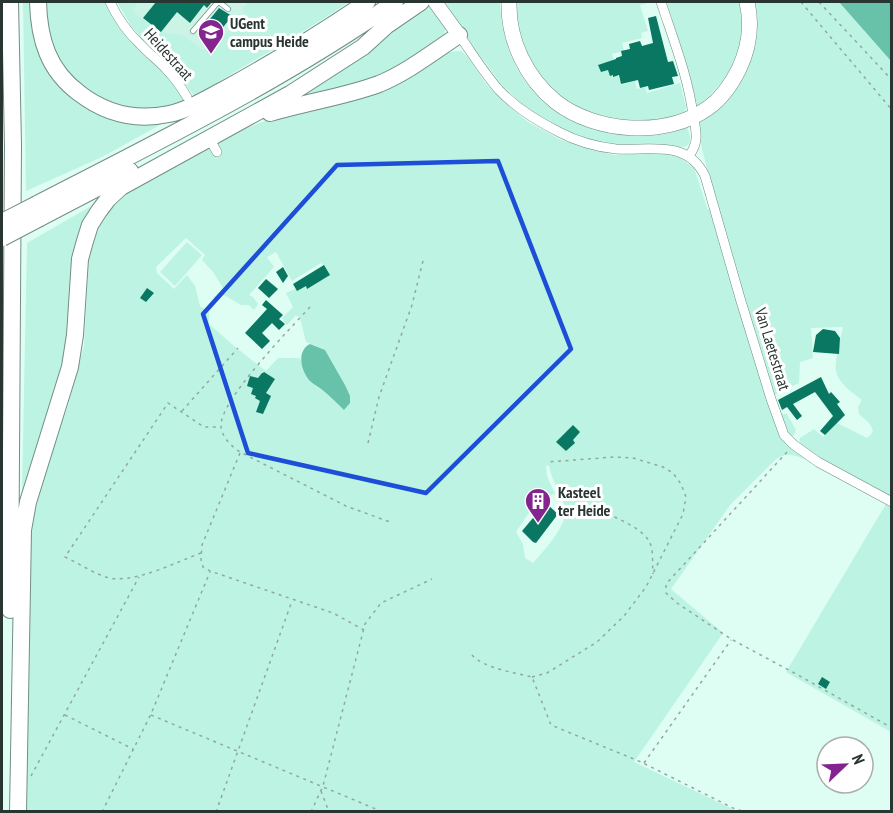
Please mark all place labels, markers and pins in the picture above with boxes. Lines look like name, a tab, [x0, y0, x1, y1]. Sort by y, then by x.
place label: UGent campus Heide	[230, 13, 309, 51]
school or university icon: UGent campus Heide	[196, 17, 226, 55]
place label: Kasteel ter Heide	[558, 482, 611, 520]
building icon: Kasteel ter Heide	[523, 486, 553, 524]

